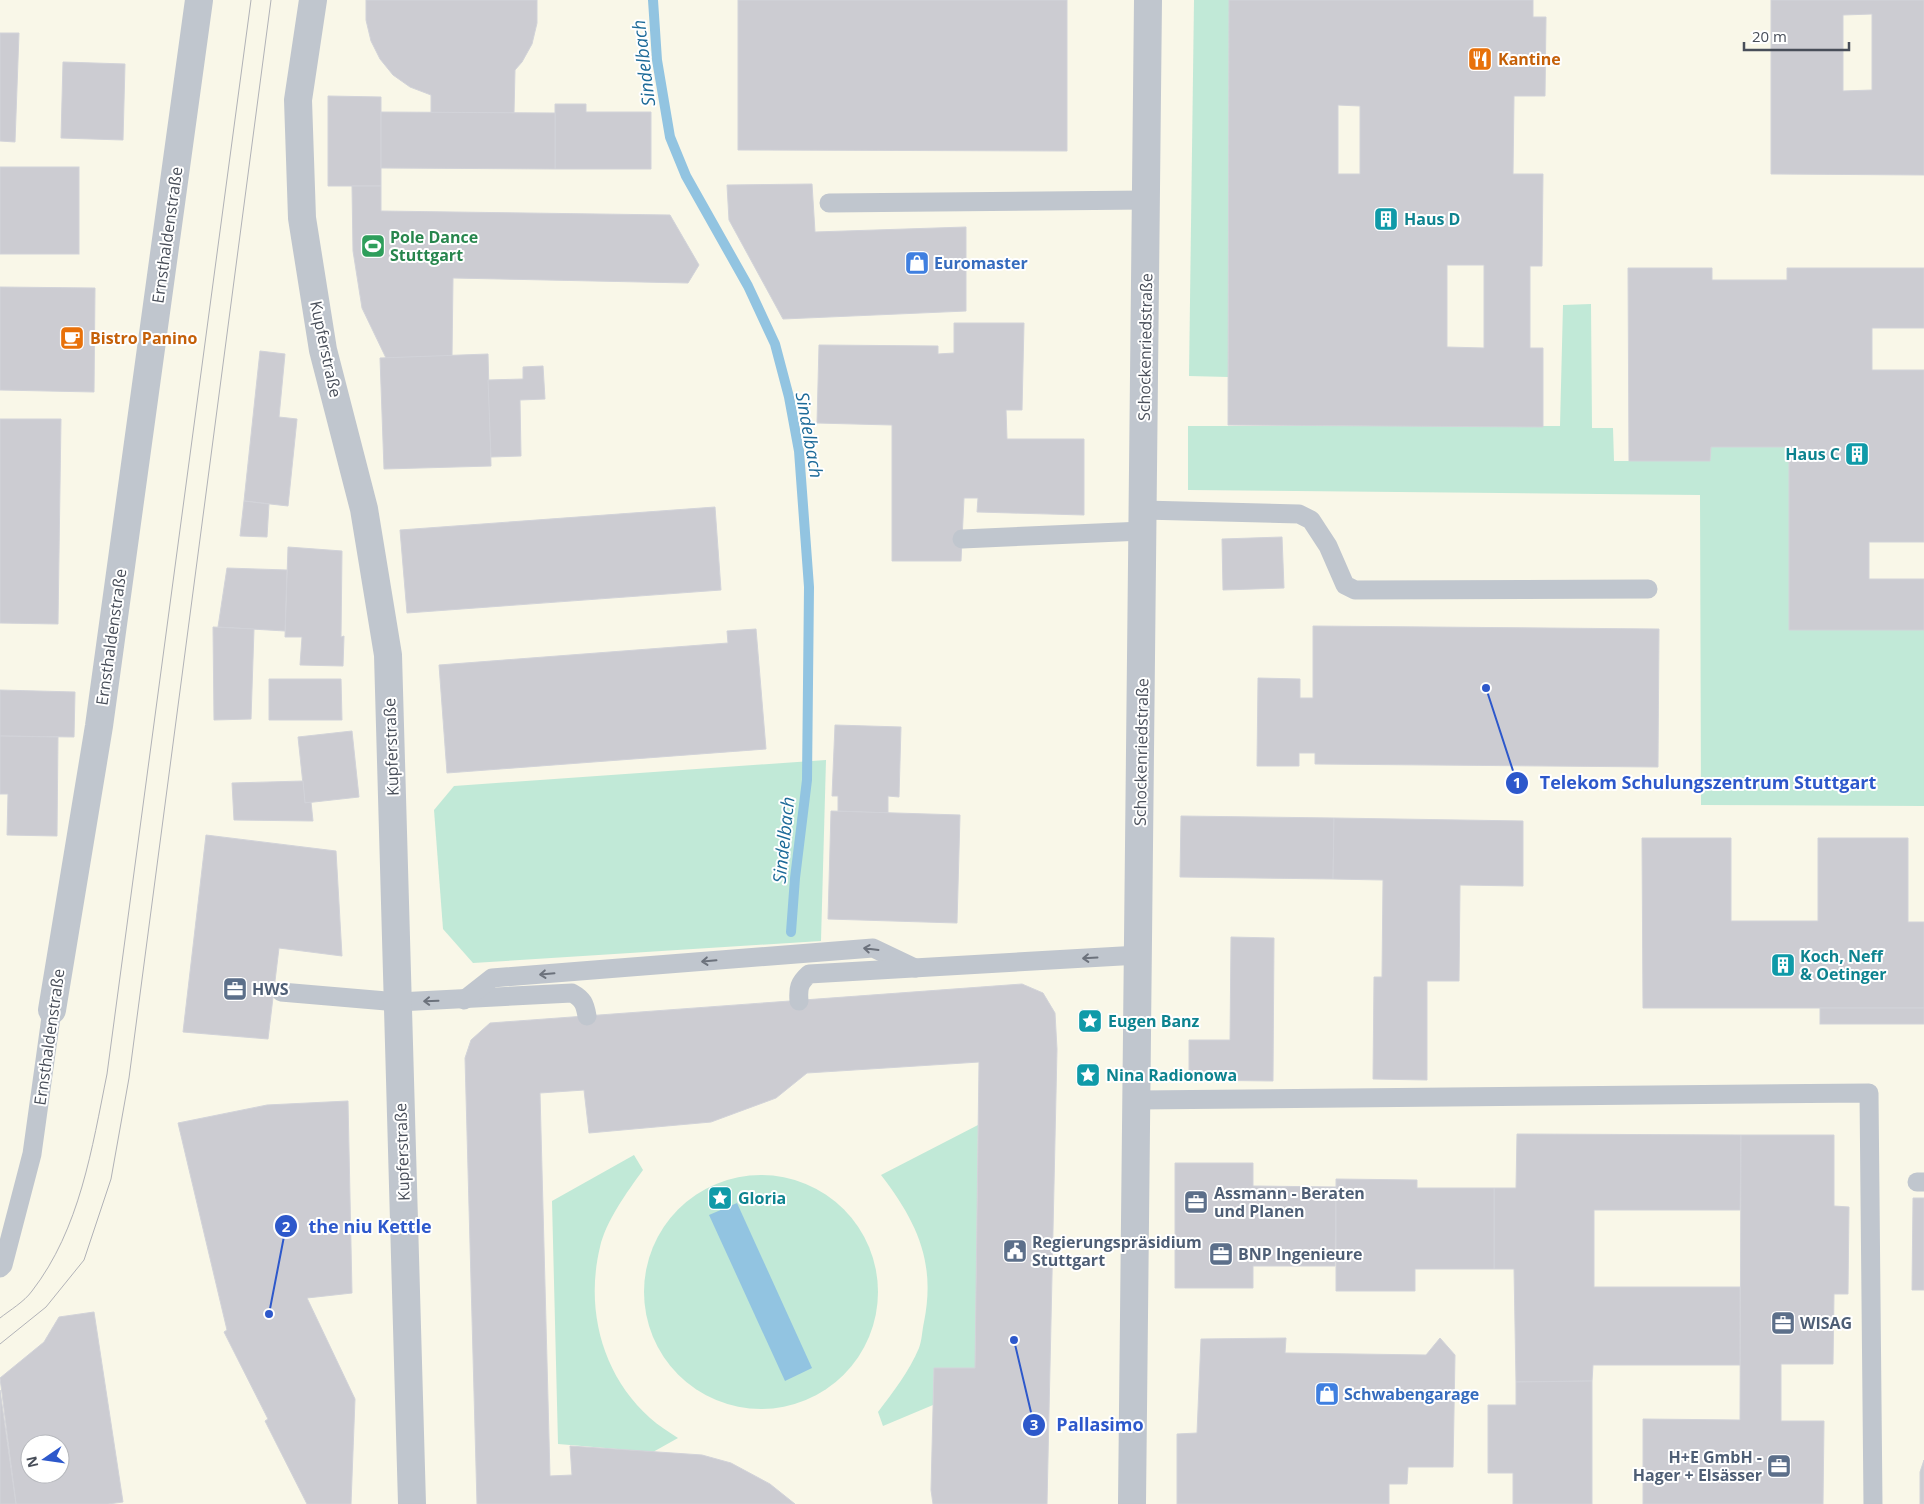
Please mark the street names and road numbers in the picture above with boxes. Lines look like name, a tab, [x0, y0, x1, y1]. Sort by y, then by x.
street label: Ernsthaldenstraße	[147, 165, 187, 305]
street label: Schockenriedstraße	[1133, 273, 1157, 421]
street label: Kupferstraße	[305, 299, 347, 399]
street label: Ernsthaldenstraße	[91, 567, 131, 707]
street label: Schockenriedstraße	[1129, 678, 1153, 826]
street label: Kupferstraße	[378, 698, 404, 796]
street label: Ernsthaldenstraße	[29, 967, 69, 1107]
street label: Kupferstraße	[389, 1103, 415, 1201]

